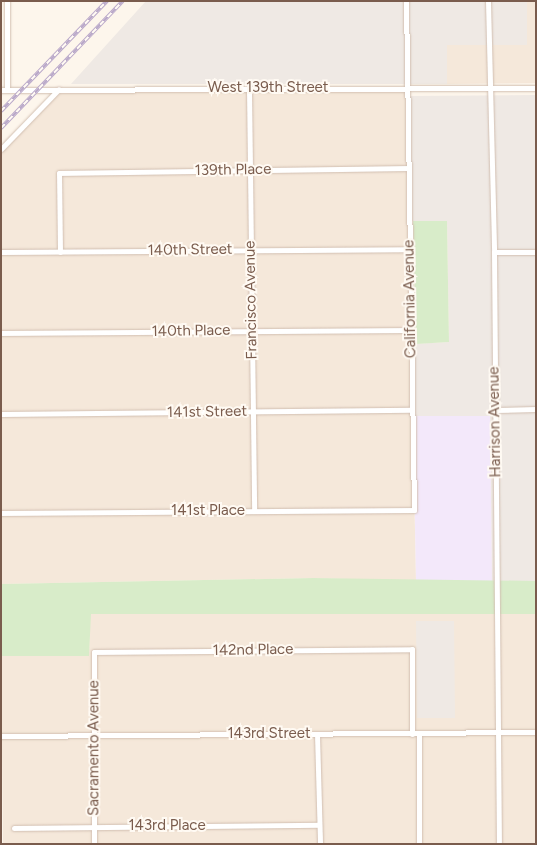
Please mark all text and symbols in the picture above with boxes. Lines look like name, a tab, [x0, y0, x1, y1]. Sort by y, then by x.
street label: West 139th Street	[208, 79, 328, 97]
street label: 139th Place	[195, 160, 271, 180]
street label: 140th Street	[147, 240, 233, 260]
street label: Francisco Avenue	[241, 240, 261, 360]
street label: California Avenue	[400, 240, 420, 358]
street label: 140th Place	[151, 321, 231, 341]
street label: Harrison Avenue	[485, 366, 505, 478]
street label: 141st Street	[167, 402, 247, 422]
street label: 141st Place	[171, 502, 245, 520]
street label: 142nd Place	[212, 640, 294, 660]
street label: Sacramento Avenue	[85, 680, 103, 816]
street label: 143rd Street	[227, 725, 311, 743]
street label: 143rd Place	[128, 817, 206, 835]

